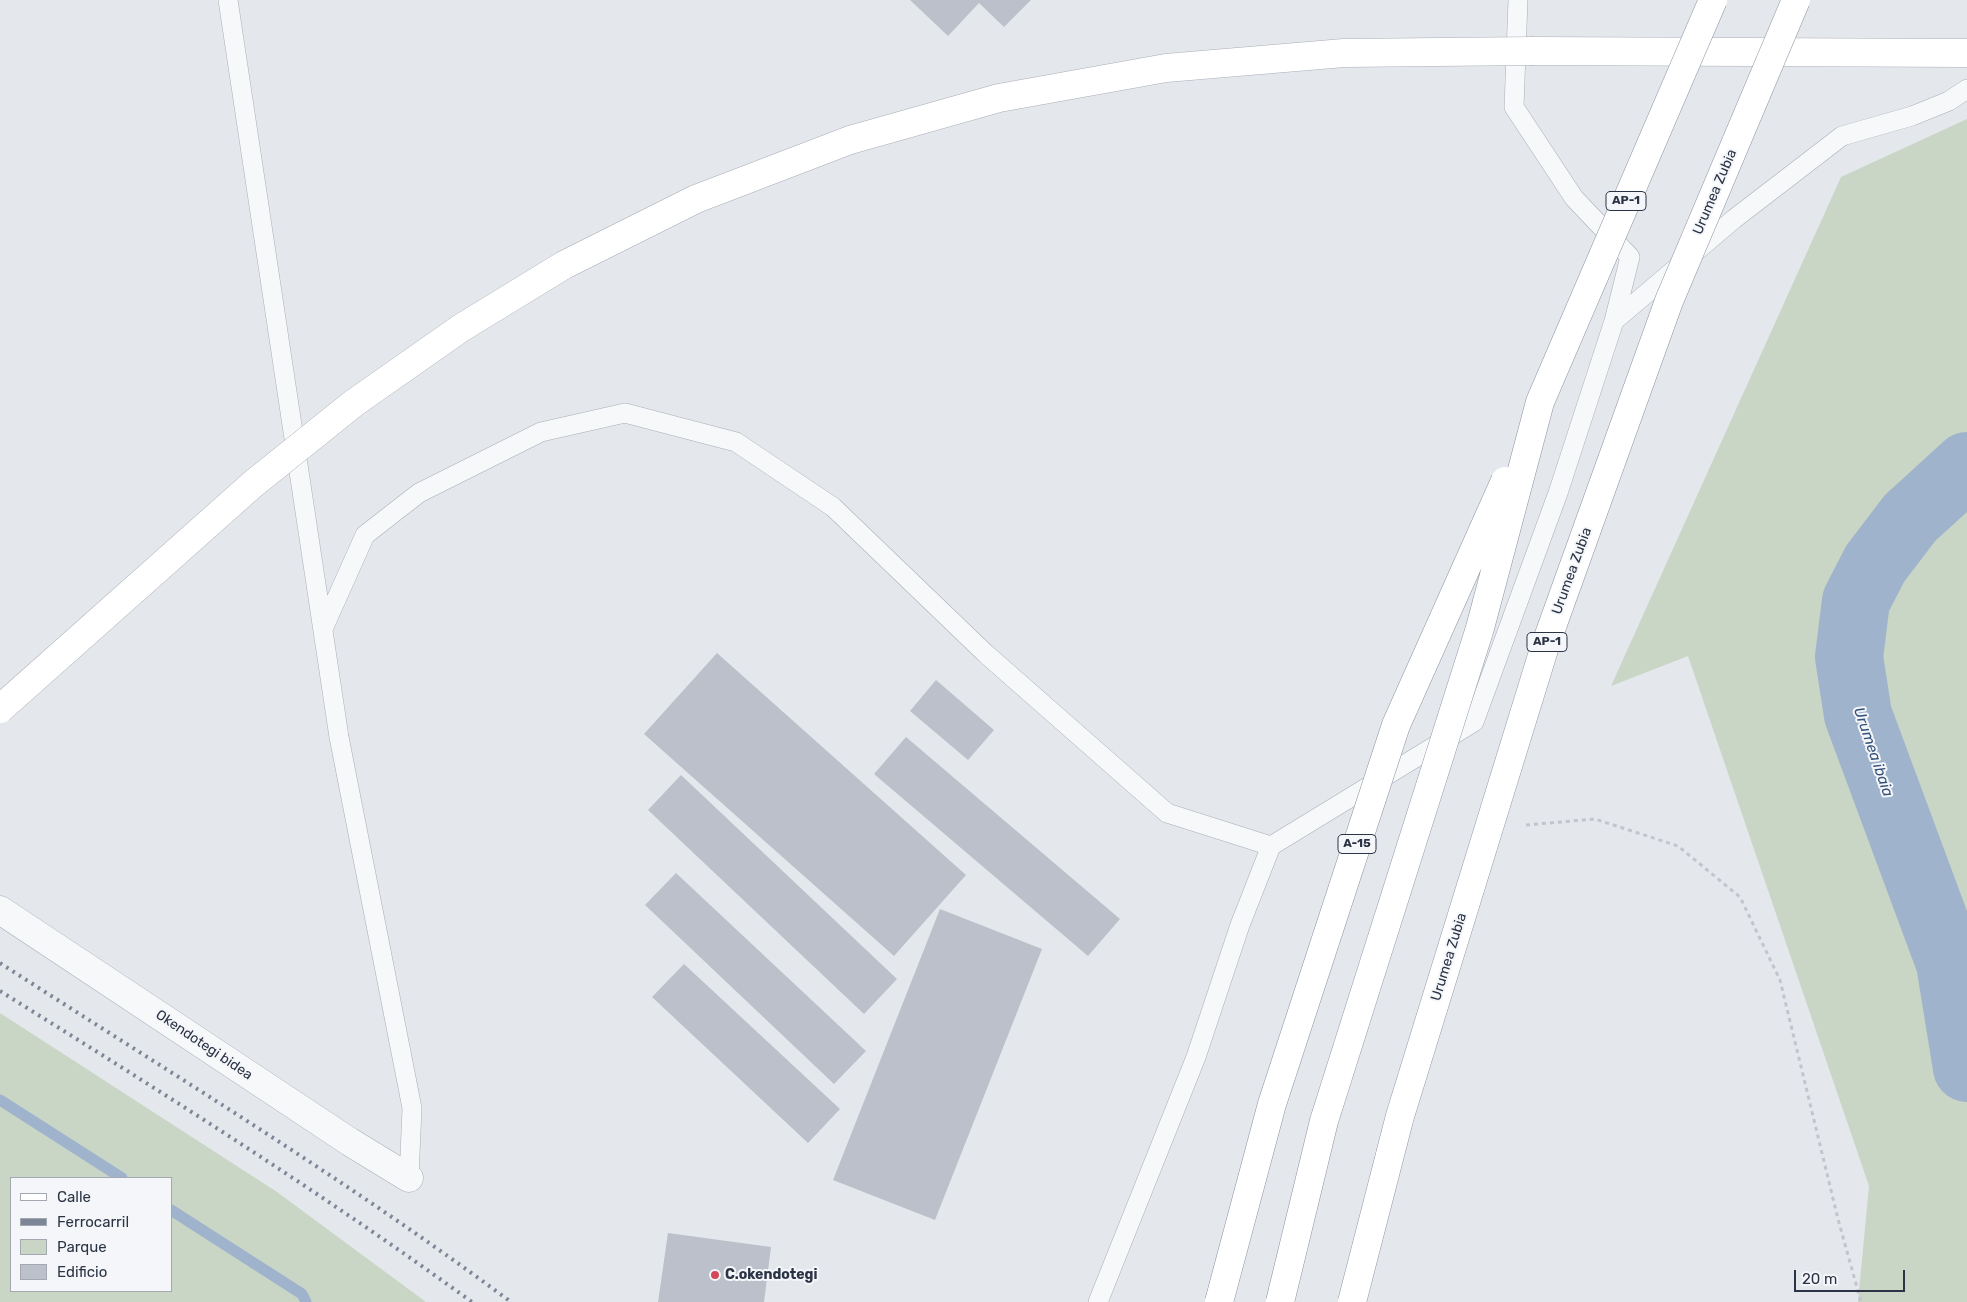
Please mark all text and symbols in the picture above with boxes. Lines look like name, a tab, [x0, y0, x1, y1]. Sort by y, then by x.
street label: Urumea Zubia	[1689, 147, 1741, 237]
road number: AP-1	[1606, 192, 1646, 210]
street label: Urumea Zubia	[1549, 525, 1595, 617]
road number: AP-1	[1527, 632, 1567, 652]
water label: Urumea ibaia	[1849, 705, 1897, 799]
road number: A-15	[1338, 834, 1376, 854]
street label: Urumea Zubia	[1428, 911, 1470, 1003]
street label: Okendotegi bidea	[152, 1006, 256, 1084]
legend	[10, 1177, 172, 1292]
text: Calle	[57, 1188, 91, 1206]
text: Ferrocarril	[57, 1213, 129, 1231]
text: Parque	[57, 1238, 107, 1256]
scale bar	[1797, 1260, 1908, 1292]
text: Edificio	[57, 1263, 107, 1281]
place label: C.okendotegi	[725, 1267, 817, 1283]
marker: C.okendotegi	[709, 1269, 721, 1281]
text: 20 m	[1802, 1270, 1837, 1288]

